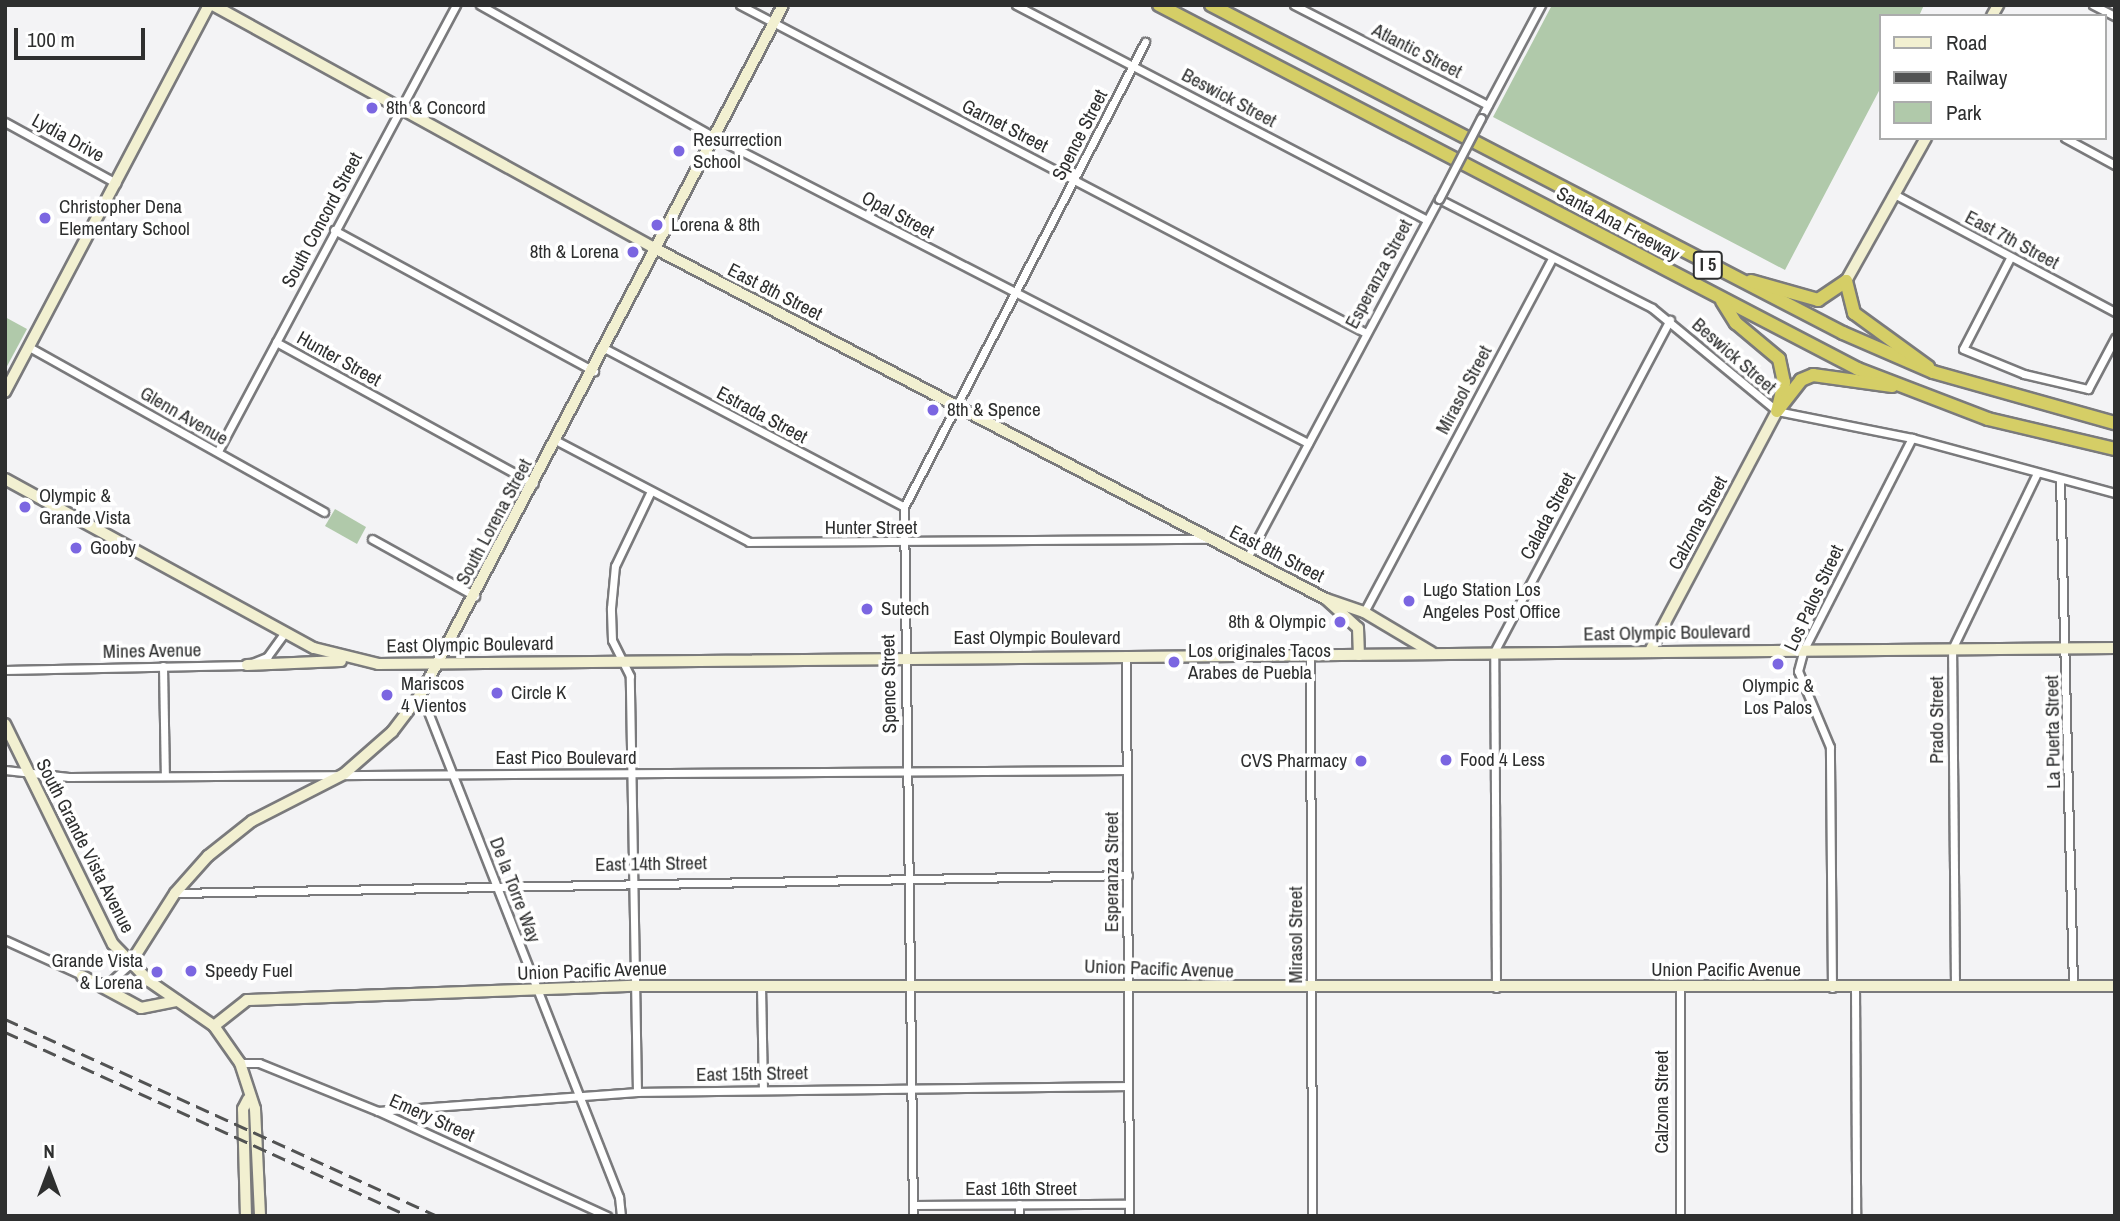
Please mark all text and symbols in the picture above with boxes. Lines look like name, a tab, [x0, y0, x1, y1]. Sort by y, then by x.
scale bar	[18, 14, 149, 58]
legend	[1878, 14, 2106, 140]
street label: Atlantic Street	[1368, 19, 1466, 83]
text: 100 m	[27, 25, 75, 54]
text: Road	[1946, 28, 1987, 57]
text: Railway	[1946, 63, 2007, 92]
street label: Beswick Street	[1178, 64, 1280, 132]
street label: Spence Street	[1047, 86, 1113, 184]
street label: Garnet Street	[958, 95, 1052, 157]
place label: 8th & Concord	[386, 97, 486, 119]
text: Park	[1946, 98, 1981, 127]
marker: 8th & Concord	[364, 100, 380, 116]
street label: Lydia Drive	[28, 109, 108, 167]
place label: Resurrection School	[693, 129, 782, 173]
marker: Resurrection School	[671, 143, 687, 159]
street label: South Concord Street	[277, 149, 367, 291]
street label: Santa Ana Freeway	[1552, 182, 1684, 266]
street label: Opal Street	[858, 186, 938, 244]
place label: Christopher Dena Elementary School	[59, 196, 190, 240]
street label: East 7th Street	[1961, 206, 2063, 274]
marker: Christopher Dena Elementary School	[37, 210, 53, 226]
place label: Lorena & 8th	[671, 214, 760, 236]
street label: Esperanza Street	[1341, 216, 1417, 332]
marker: Lorena & 8th	[649, 217, 665, 233]
place label: 8th & Lorena	[530, 241, 619, 263]
marker: 8th & Lorena	[625, 244, 641, 260]
road number: I 5	[1692, 250, 1724, 279]
street label: East 8th Street	[724, 258, 826, 326]
street label: Beswick Street	[1687, 313, 1781, 399]
street label: Hunter Street	[293, 327, 385, 391]
street label: Mirasol Street	[1431, 342, 1497, 438]
street label: Glenn Avenue	[136, 382, 232, 450]
street label: Estrada Street	[713, 382, 811, 448]
place label: 8th & Spence	[947, 399, 1041, 421]
marker: 8th & Spence	[925, 402, 941, 418]
street label: South Lorena Street	[451, 455, 537, 589]
street label: Calada Street	[1516, 469, 1580, 563]
street label: Calzona Street	[1664, 472, 1732, 574]
place label: Olympic & Grande Vista	[39, 485, 131, 529]
marker: Olympic & Grande Vista	[17, 499, 33, 515]
street label: Hunter Street	[825, 517, 917, 539]
street label: East 8th Street	[1226, 520, 1328, 588]
place label: Gooby	[90, 537, 136, 559]
marker: Gooby	[68, 540, 84, 556]
street label: Los Palos Street	[1780, 541, 1848, 655]
place label: Lugo Station Los Angeles Post Office	[1423, 579, 1560, 623]
marker: Lugo Station Los Angeles Post Office	[1401, 593, 1417, 609]
place label: Sutech	[881, 598, 930, 620]
marker: Sutech	[859, 601, 875, 617]
place label: 8th & Olympic	[1228, 611, 1326, 633]
marker: 8th & Olympic	[1332, 614, 1348, 630]
street label: East Olympic Boulevard	[1583, 620, 1751, 646]
street label: East Olympic Boulevard	[953, 627, 1121, 649]
street label: East Olympic Boulevard	[386, 632, 554, 658]
street label: Spence Street	[877, 634, 901, 734]
street label: Mines Avenue	[102, 639, 202, 663]
place label: Los originales Tacos Arabes de Puebla	[1188, 640, 1331, 684]
marker: Los originales Tacos Arabes de Puebla	[1166, 654, 1182, 670]
marker: Olympic & Los Palos	[1770, 656, 1786, 672]
place label: Mariscos 4 Vientos	[401, 673, 467, 717]
place label: Olympic & Los Palos	[1742, 675, 1814, 719]
street label: La Puerta Street	[2041, 675, 2065, 789]
street label: Prado Street	[1926, 676, 1948, 764]
place label: Circle K	[511, 682, 566, 704]
marker: Circle K	[489, 685, 505, 701]
marker: Mariscos 4 Vientos	[379, 687, 395, 703]
street label: East Pico Boulevard	[495, 747, 637, 769]
place label: Food 4 Less	[1460, 749, 1545, 771]
place label: CVS Pharmacy	[1241, 750, 1347, 772]
marker: Food 4 Less	[1438, 752, 1454, 768]
marker: CVS Pharmacy	[1353, 753, 1369, 769]
street label: South Grande Vista Avenue	[31, 755, 139, 937]
street label: Esperanza Street	[1101, 812, 1123, 932]
street label: De la Torre Way	[484, 834, 546, 946]
street label: East 14th Street	[595, 852, 707, 876]
street label: Mirasol Street	[1285, 887, 1307, 983]
place label: Grande Vista & Lorena	[51, 950, 143, 994]
street label: Union Pacific Avenue	[1083, 955, 1235, 983]
street label: Union Pacific Avenue	[516, 957, 668, 985]
street label: Union Pacific Avenue	[1651, 959, 1801, 981]
place label: Speedy Fuel	[205, 960, 292, 982]
marker: Speedy Fuel	[183, 963, 199, 979]
marker: Grande Vista & Lorena	[149, 964, 165, 980]
street label: Calzona Street	[1651, 1050, 1673, 1154]
street label: East 15th Street	[696, 1062, 808, 1086]
street label: Emery Street	[386, 1089, 478, 1147]
north arrow	[14, 1137, 84, 1207]
text: N	[43, 1138, 55, 1164]
street label: East 16th Street	[965, 1178, 1077, 1200]

